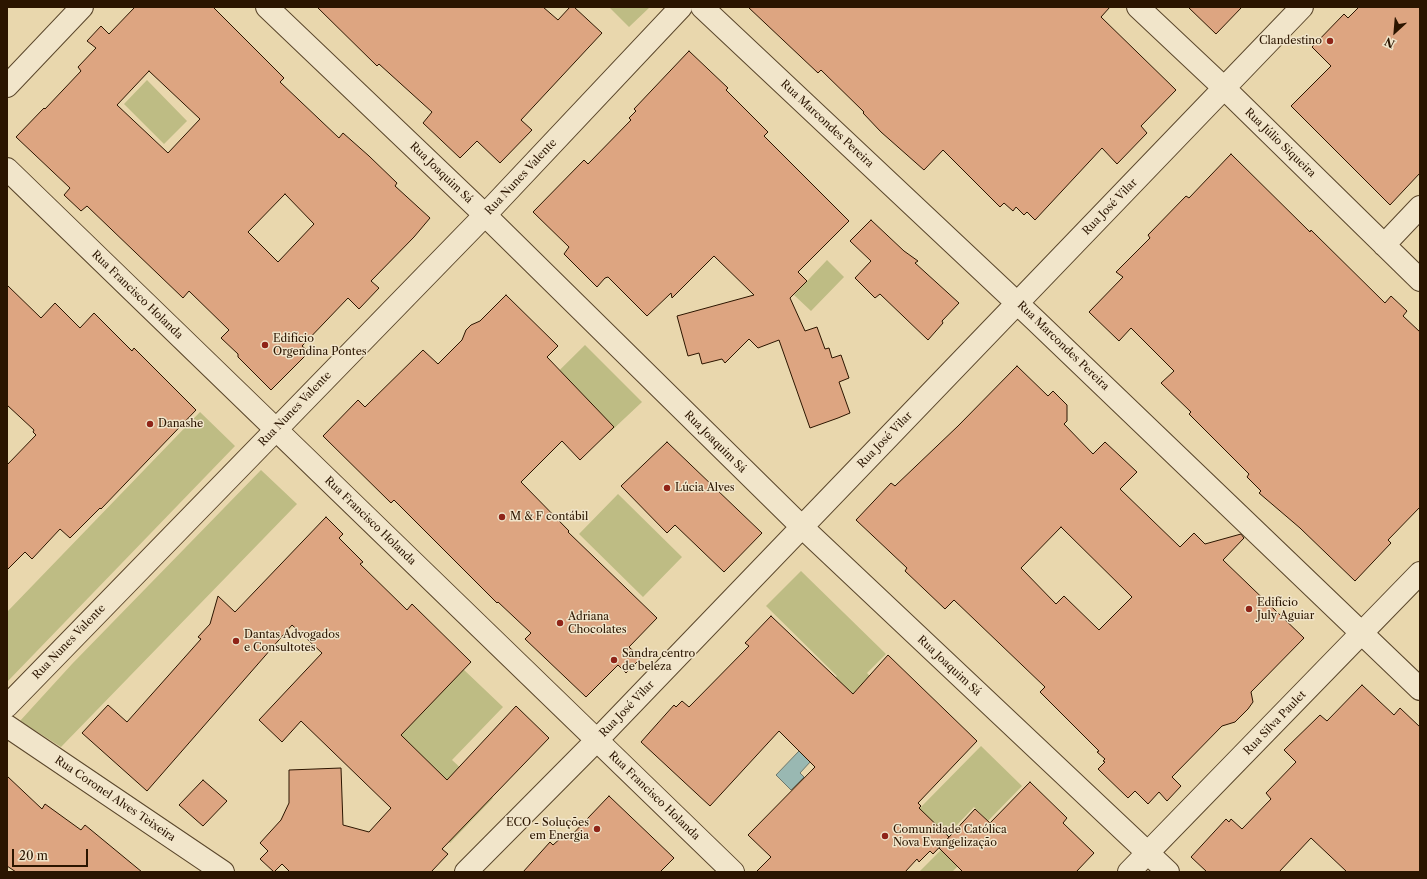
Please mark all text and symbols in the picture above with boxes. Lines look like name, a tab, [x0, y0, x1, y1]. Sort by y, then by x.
north arrow	[1375, 12, 1415, 52]
place label: Clandestino	[1259, 34, 1322, 48]
text: N	[1382, 34, 1397, 51]
marker: Clandestino	[1325, 36, 1335, 46]
street label: Rua Marcondes Pereira	[778, 77, 876, 171]
street label: Rua Júlio Siqueira	[1242, 106, 1318, 180]
street label: Rua Nunes Valente	[482, 136, 560, 218]
street label: Rua Joaquim Sá	[407, 140, 475, 206]
street label: Rua José Vilar	[1080, 176, 1140, 238]
street label: Rua Francisco Holanda	[89, 248, 185, 342]
street label: Rua Marcondes Pereira	[1014, 299, 1112, 393]
place label: Edifício Orgendina Pontes	[273, 332, 367, 358]
marker: Edifício Orgendina Pontes	[260, 340, 270, 350]
street label: Rua Nunes Valente	[256, 369, 334, 449]
street label: Rua Joaquim Sá	[681, 408, 749, 476]
street label: Rua José Vilar	[855, 409, 915, 471]
place label: Danashe	[158, 417, 203, 431]
marker: Danashe	[145, 419, 155, 429]
street label: Rua Francisco Holanda	[322, 474, 418, 568]
place label: Lúcia Alves	[675, 481, 735, 495]
marker: Lúcia Alves	[662, 483, 672, 493]
place label: M & F contábil	[510, 510, 588, 524]
marker: M & F contábil	[497, 512, 507, 522]
place label: Edifício July Aguiar	[1257, 596, 1314, 622]
street label: Rua Nunes Valente	[30, 602, 108, 682]
marker: Edifício July Aguiar	[1244, 604, 1254, 614]
place label: Adriana Chocolates	[568, 610, 627, 636]
marker: Adriana Chocolates	[555, 618, 565, 628]
place label: Dantas Advogados e Consultotes	[244, 628, 340, 654]
street label: Rua Joaquim Sá	[914, 633, 984, 699]
marker: Dantas Advogados e Consultotes	[231, 636, 241, 646]
place label: Sandra centro de beleza	[622, 647, 695, 673]
marker: Sandra centro de beleza	[609, 655, 619, 665]
street label: Rua José Vilar	[597, 678, 657, 740]
street label: Rua Silva Paulet	[1241, 688, 1309, 758]
street label: Rua Francisco Holanda	[606, 749, 702, 843]
street label: Rua Coronel Alves Teixeira	[52, 754, 178, 844]
place label: ECO - Soluções em Energia	[506, 816, 589, 842]
place label: Comunidade Católica Nova Evangelização	[893, 823, 1007, 849]
marker: ECO - Soluções em Energia	[592, 824, 602, 834]
marker: Comunidade Católica Nova Evangelização	[880, 831, 890, 841]
scale bar	[14, 841, 90, 867]
text: 20 m	[19, 848, 48, 863]

